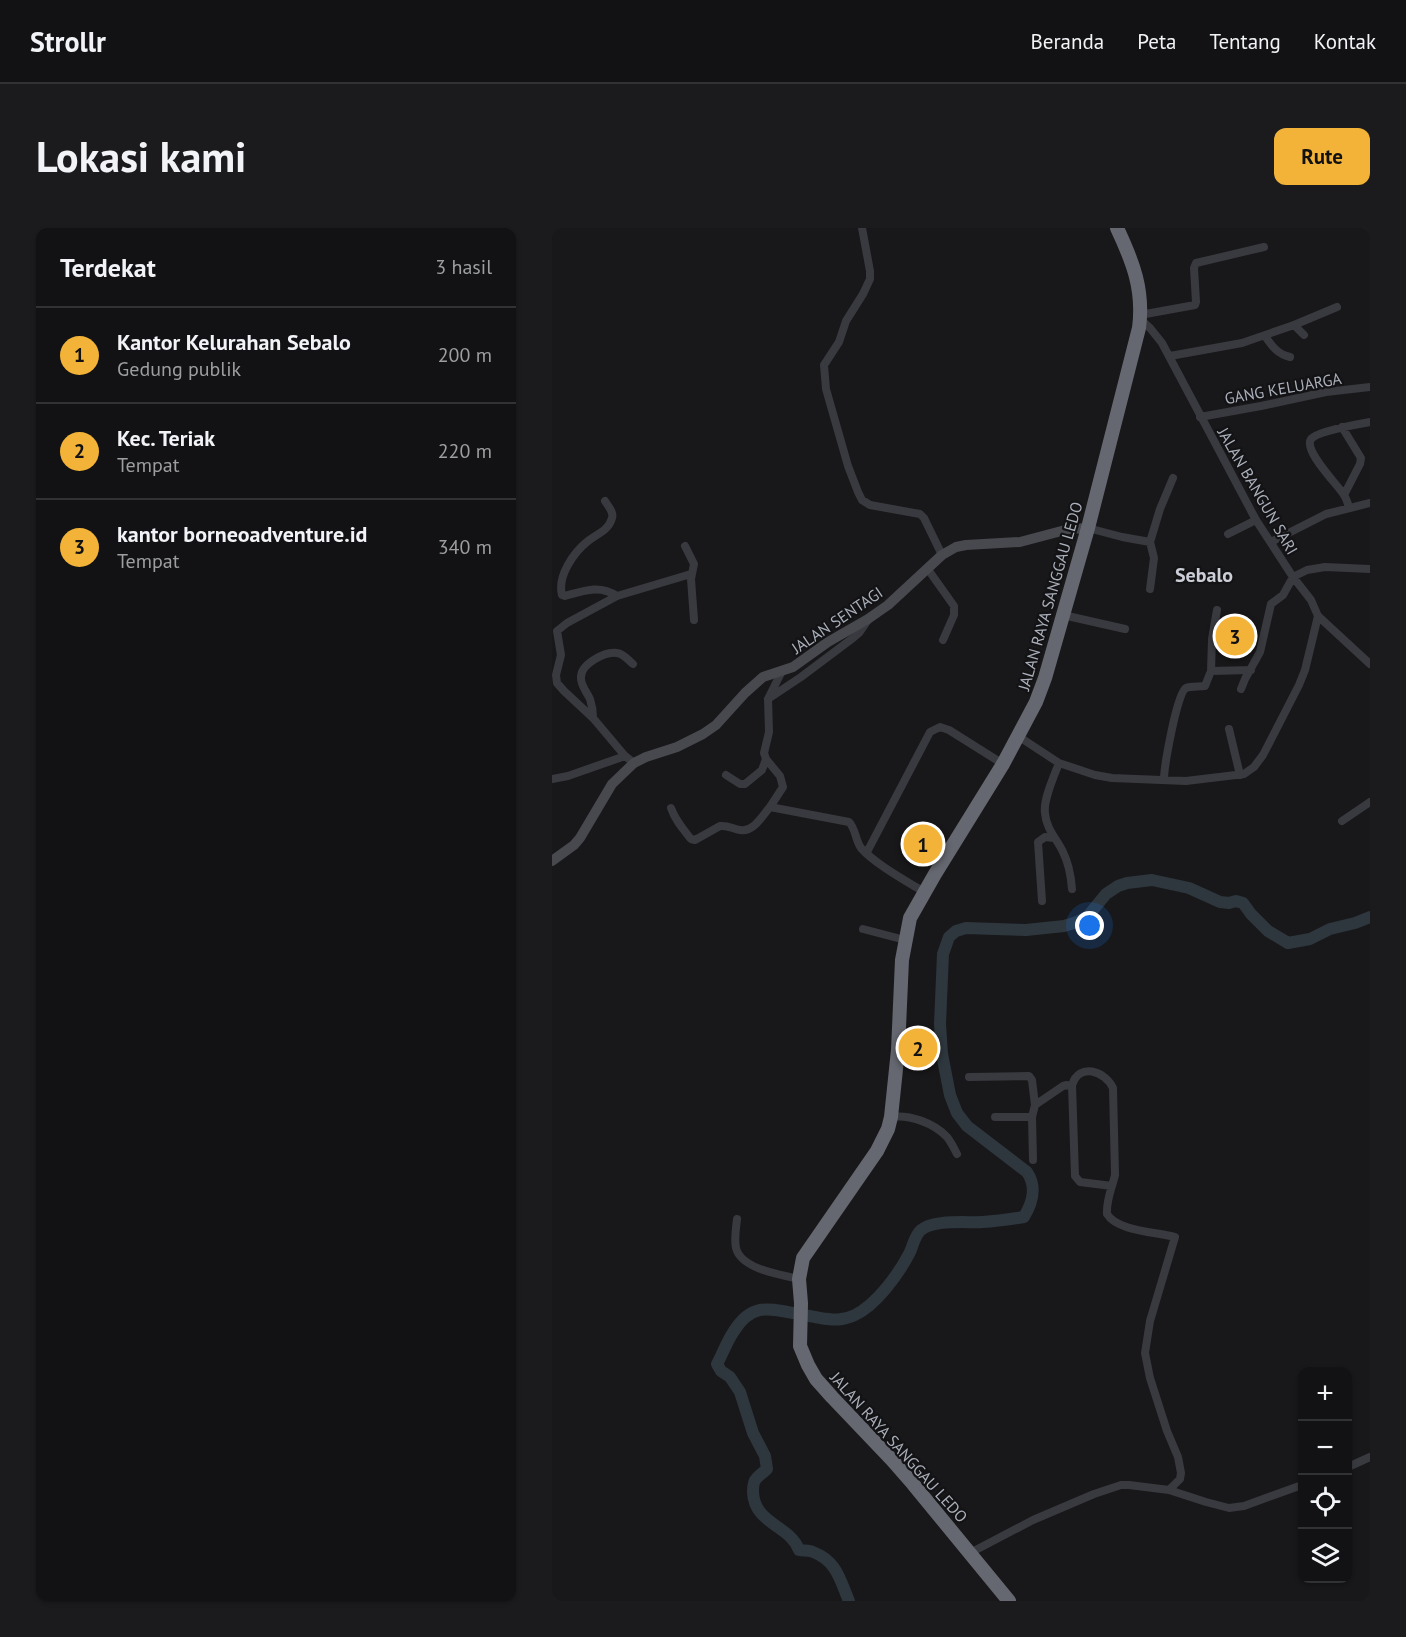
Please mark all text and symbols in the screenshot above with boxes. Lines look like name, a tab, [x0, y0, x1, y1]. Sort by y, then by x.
text: Strollr	[30, 23, 106, 60]
text: Beranda	[1031, 28, 1104, 55]
text: Peta	[1137, 28, 1176, 55]
text: Tentang	[1209, 28, 1281, 55]
text: Kontak	[1314, 28, 1376, 55]
button: Rute	[1274, 128, 1370, 185]
text: Lokasi kami	[36, 129, 246, 184]
text: Terdekat	[60, 251, 156, 284]
text: 3 hasil	[435, 254, 492, 280]
text: Kantor Kelurahan Sebalo	[117, 328, 351, 356]
text: 1	[74, 342, 85, 368]
text: 200 m	[438, 342, 492, 368]
text: Gedung publik	[117, 356, 241, 382]
street label: GANG KELUARGA	[1223, 368, 1344, 408]
street label: JALAN BANGUN SARI	[1213, 423, 1303, 558]
text: Kec. Teriak	[117, 424, 215, 452]
text: 2	[74, 438, 85, 464]
text: 220 m	[438, 438, 492, 464]
text: Tempat	[117, 452, 179, 478]
street label: JALAN RAYA SANGGAU LEDO	[1013, 499, 1087, 694]
text: kantor borneoadventure.id	[117, 520, 367, 548]
text: 3	[74, 534, 85, 560]
text: 340 m	[438, 534, 492, 560]
text: Tempat	[117, 548, 179, 574]
district label: Sebalo	[1175, 562, 1233, 588]
street label: JALAN SENTAGI	[787, 582, 886, 658]
pin: 3	[1216, 614, 1254, 658]
pin: 1	[904, 822, 943, 866]
your location	[1075, 911, 1104, 940]
pin: 2	[898, 1026, 938, 1070]
street label: JALAN RAYA SANGGAU LEDO	[825, 1367, 972, 1526]
map controls	[1298, 1367, 1352, 1583]
button: +	[1298, 1367, 1352, 1421]
button: −	[1298, 1421, 1352, 1475]
button: locate	[1298, 1475, 1352, 1529]
button: layers	[1298, 1529, 1352, 1583]

